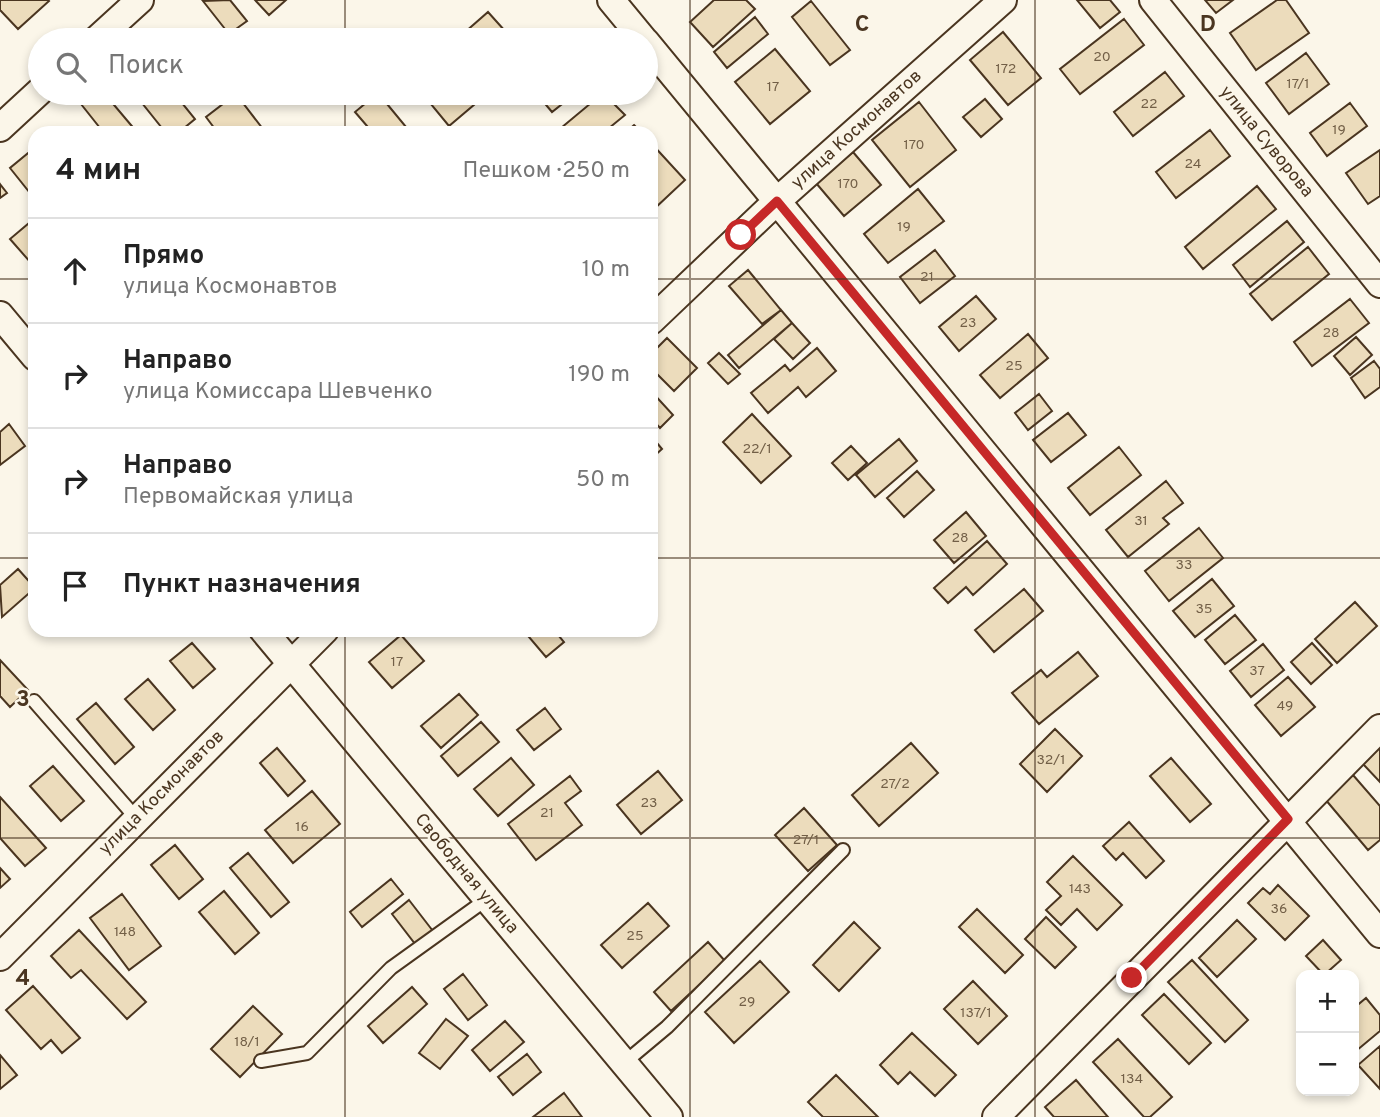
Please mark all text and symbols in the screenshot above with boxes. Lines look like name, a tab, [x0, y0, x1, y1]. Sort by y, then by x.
text: C	[855, 11, 869, 40]
text: D	[1200, 11, 1216, 40]
search box	[28, 28, 658, 105]
icon: search	[52, 48, 90, 86]
house number: 20	[1093, 49, 1111, 66]
text: Поиск	[108, 50, 184, 83]
house number: 172	[996, 61, 1016, 78]
street label: улица Космонавтов	[787, 65, 927, 195]
house number: 17/1	[1286, 76, 1310, 93]
house number: 17	[767, 79, 779, 96]
street label: улица Суворова	[1214, 81, 1318, 203]
house number: 22	[1140, 96, 1158, 113]
house number: 19	[1332, 122, 1346, 139]
house number: 170	[903, 137, 925, 154]
text: 4 мин	[56, 153, 141, 190]
house number: 24	[1184, 156, 1202, 173]
text: Пешком · 250 m	[463, 157, 630, 186]
house number: 170	[837, 176, 859, 193]
route start	[725, 219, 756, 250]
house number: 19	[897, 219, 911, 236]
text: Прямо	[123, 240, 204, 273]
icon: ahead	[56, 252, 94, 290]
text: 10 m	[582, 256, 630, 285]
house number: 21	[920, 269, 934, 286]
text: улица Космонавтов	[123, 273, 338, 302]
house number: 23	[960, 315, 977, 332]
house number: 28	[1322, 325, 1340, 342]
text: Направо	[123, 345, 232, 378]
icon: right	[56, 357, 94, 395]
house number: 25	[1005, 358, 1023, 375]
text: 190 m	[568, 361, 630, 390]
text: улица Комиссара Шевченко	[123, 378, 433, 407]
house number: 22/1	[742, 441, 772, 458]
text: Направо	[123, 450, 232, 483]
icon: right	[56, 462, 94, 500]
text: 50 m	[576, 466, 630, 495]
text: Первомайская улица	[123, 483, 353, 512]
house number: 31	[1134, 513, 1148, 530]
house number: 28	[951, 530, 969, 547]
house number: 33	[1176, 557, 1192, 574]
icon: arrive	[56, 567, 94, 605]
text: Пункт назначения	[123, 569, 361, 602]
house number: 35	[1195, 601, 1213, 618]
house number: 17	[391, 654, 403, 671]
house number: 37	[1249, 663, 1265, 680]
text: 3	[16, 686, 30, 715]
house number: 49	[1277, 698, 1293, 715]
street label: улица Космонавтов	[94, 725, 230, 861]
house number: 32/1	[1037, 752, 1065, 769]
house number: 27/2	[880, 776, 910, 793]
house number: 23	[641, 795, 658, 812]
house number: 21	[540, 805, 554, 822]
street label: Свободная улица	[409, 809, 523, 939]
house number: 16	[295, 819, 309, 836]
house number: 27/1	[793, 832, 819, 849]
house number: 143	[1069, 881, 1091, 898]
house number: 36	[1271, 901, 1287, 918]
house number: 148	[114, 924, 136, 941]
house number: 25	[626, 928, 644, 945]
route end	[1116, 962, 1147, 993]
text: 4	[16, 965, 30, 994]
map controls	[1296, 970, 1359, 1096]
button: +	[1296, 970, 1359, 1033]
house number: 29	[739, 994, 755, 1011]
house number: 137/1	[960, 1005, 992, 1022]
button: −	[1296, 1033, 1359, 1096]
house number: 18/1	[234, 1034, 260, 1051]
house number: 134	[1121, 1071, 1143, 1088]

